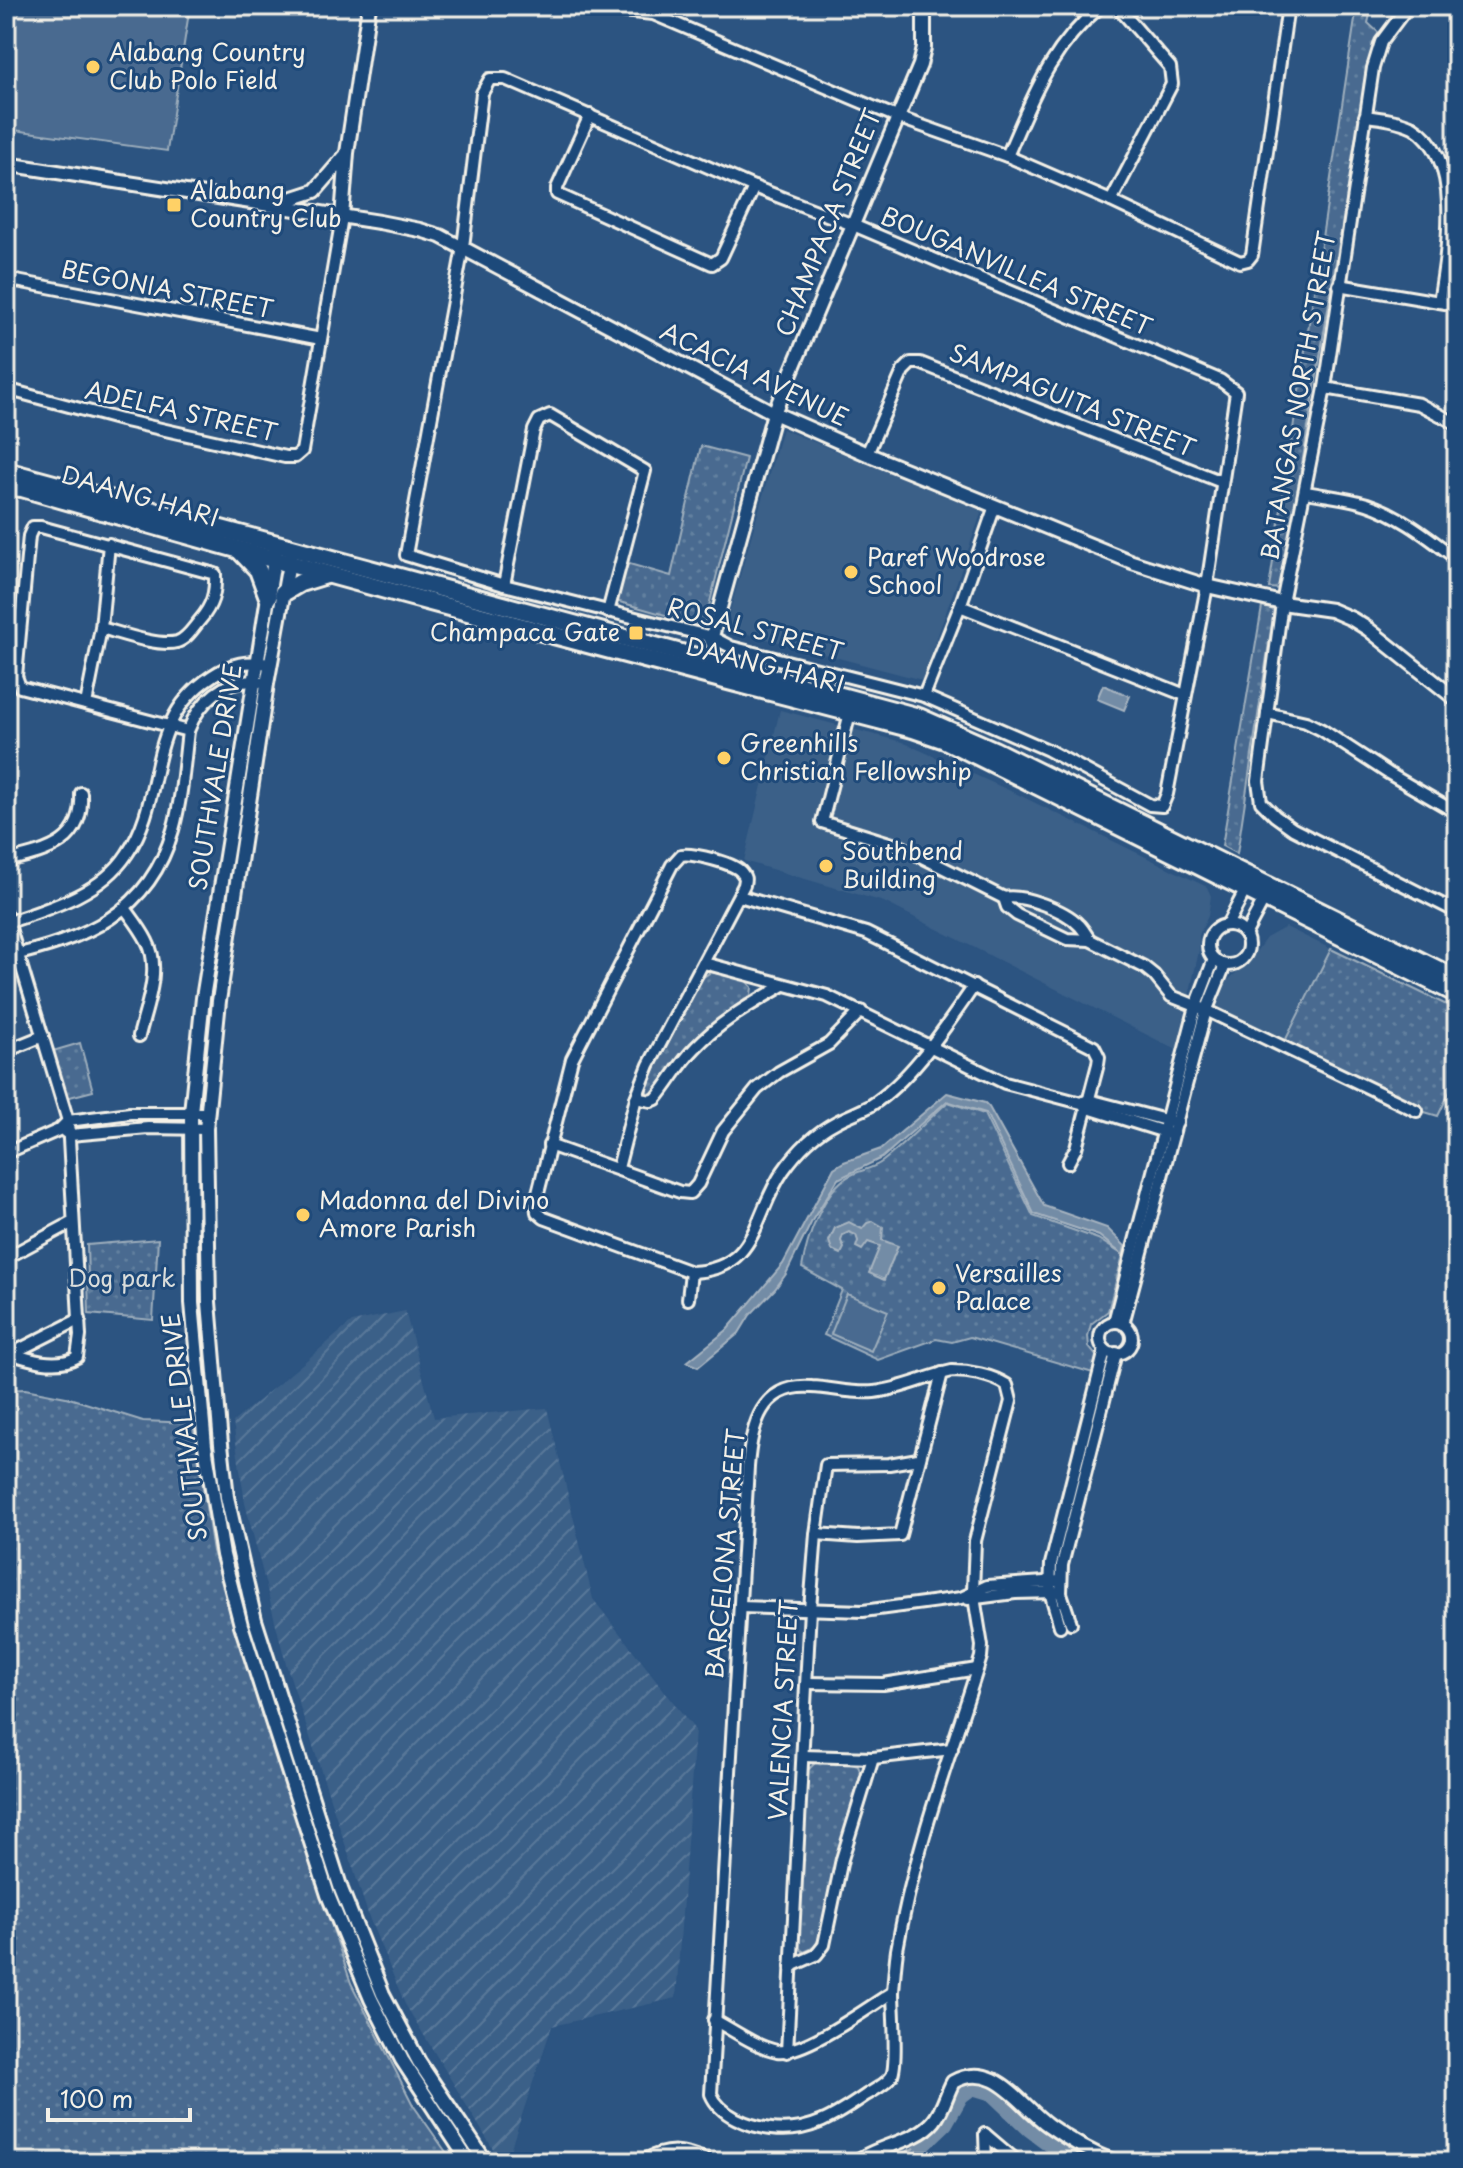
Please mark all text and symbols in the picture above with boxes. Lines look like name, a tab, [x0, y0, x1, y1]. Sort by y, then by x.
place label: Alabang Country Club Polo Field	[109, 33, 306, 97]
marker: Alabang Country Club Polo Field	[84, 58, 102, 76]
street label: CHAMPACA STREET	[765, 102, 890, 341]
place label: Alabang Country Club	[190, 171, 342, 235]
marker: Alabang Country Club	[165, 196, 183, 214]
street label: BOUGANVILLEA STREET	[876, 197, 1159, 344]
street label: BATANGAS NORTH STREET	[1250, 228, 1344, 563]
street label: BEGONIA STREET	[58, 250, 277, 326]
street label: ACACIA AVENUE	[655, 312, 855, 434]
street label: SAMPAGUITA STREET	[944, 333, 1202, 465]
street label: ADELFA STREET	[82, 370, 282, 450]
street label: DAANG HARI	[57, 455, 224, 535]
place label: Paref Woodrose School	[867, 538, 1046, 602]
marker: Paref Woodrose School	[842, 563, 860, 581]
street label: ROSAL STREET	[663, 587, 848, 669]
place label: Champaca Gate	[430, 613, 620, 649]
marker: Champaca Gate	[627, 624, 645, 642]
street label: DAANG HARI	[682, 627, 849, 701]
street label: SOUTHVALE DRIVE	[178, 661, 250, 893]
place label: Greenhills Christian Fellowship	[740, 724, 972, 788]
marker: Greenhills Christian Fellowship	[715, 749, 733, 767]
place label: Southbend Building	[842, 832, 963, 896]
marker: Southbend Building	[817, 857, 835, 875]
place label: Madonna del Divino Amore Parish	[319, 1181, 549, 1245]
marker: Madonna del Divino Amore Parish	[294, 1206, 312, 1224]
place label: Versailles Palace	[955, 1254, 1062, 1318]
park label: Dog park	[68, 1259, 176, 1295]
marker: Versailles Palace	[930, 1279, 948, 1297]
street label: SOUTHVALE DRIVE	[151, 1311, 215, 1543]
street label: BARCELONA STREET	[695, 1427, 753, 1680]
street label: VALENCIA STREET	[758, 1598, 806, 1821]
scale bar	[48, 2072, 190, 2122]
text: 100 m	[60, 2080, 133, 2116]

